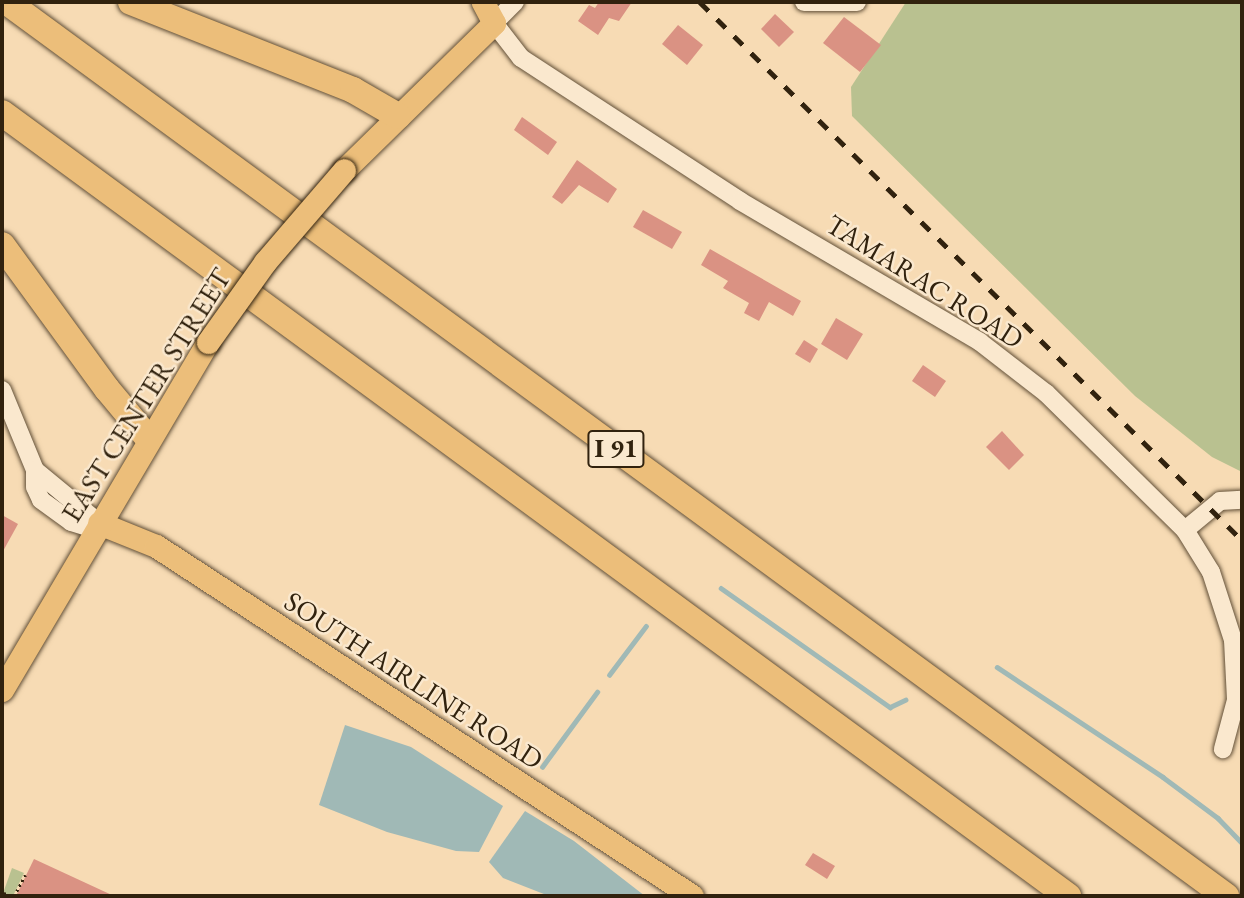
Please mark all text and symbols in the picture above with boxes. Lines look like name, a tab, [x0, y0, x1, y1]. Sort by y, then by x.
street label: TAMARAC ROAD	[820, 207, 1030, 355]
street label: EAST CENTER STREET	[54, 262, 238, 528]
road number: I 91	[586, 426, 646, 471]
street label: SOUTH AIRLINE ROAD	[278, 584, 550, 776]

